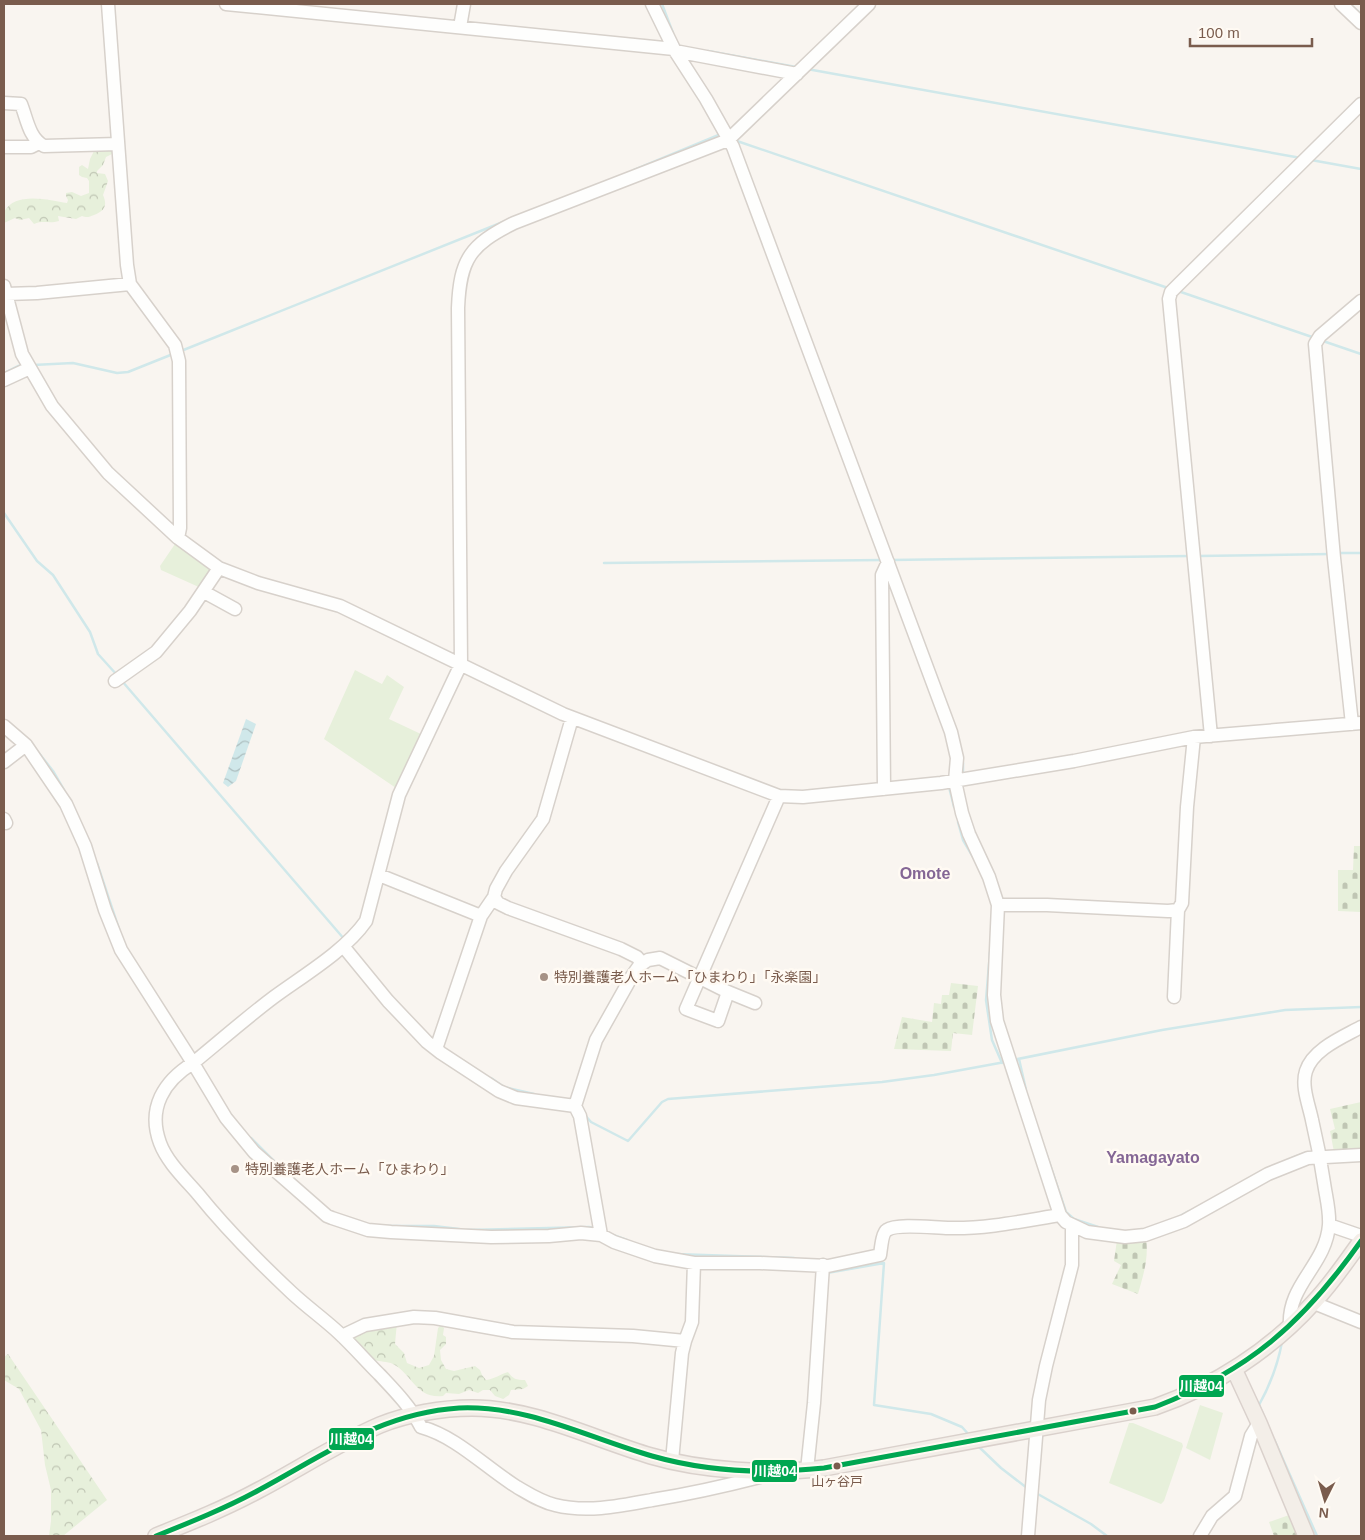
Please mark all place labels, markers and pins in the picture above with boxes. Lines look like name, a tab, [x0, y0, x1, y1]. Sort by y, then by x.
place label: 特別養護老人ホーム「ひまわり」「永楽園」	[554, 969, 827, 985]
marker: 特別養護老人ホーム「ひまわり」「永楽園」	[538, 971, 550, 983]
place label: 特別養護老人ホーム「ひまわり」	[245, 1161, 455, 1177]
marker: 特別養護老人ホーム「ひまわり」	[229, 1163, 241, 1175]
unlabelled marker	[1128, 1406, 1138, 1416]
marker: 山ヶ谷戸	[832, 1461, 842, 1471]
place label: 山ヶ谷戸	[811, 1474, 863, 1489]

